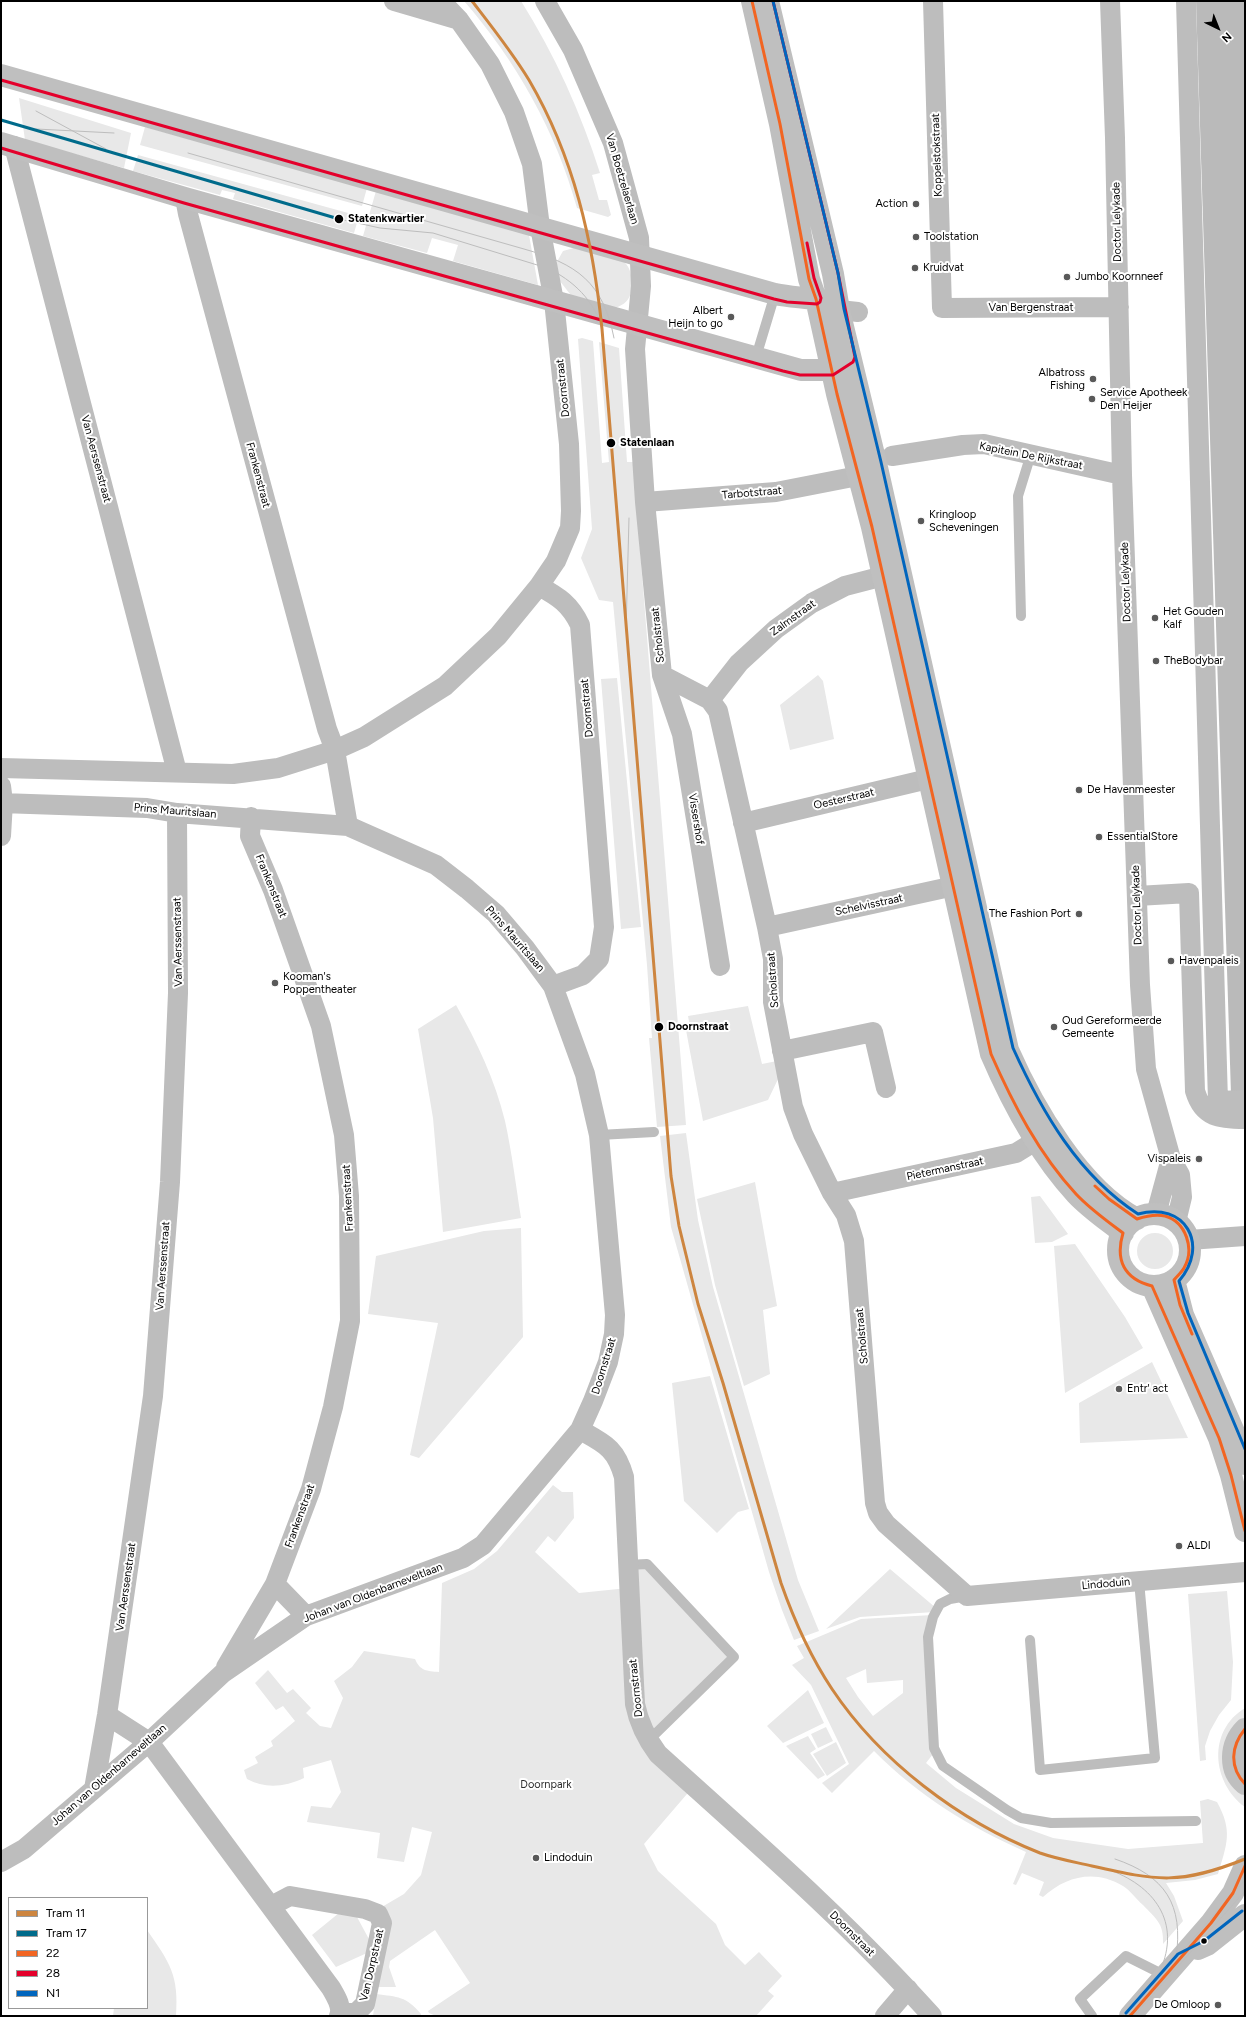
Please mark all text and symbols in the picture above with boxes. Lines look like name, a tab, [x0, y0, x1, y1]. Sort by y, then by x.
north arrow	[1198, 8, 1238, 48]
text: N	[1219, 29, 1234, 45]
street label: Koppelstokstraat	[929, 113, 945, 197]
street label: Van Boetzelaerlaan	[603, 132, 641, 226]
street label: Doctor Lelykade	[1110, 182, 1124, 262]
place label: Action	[875, 197, 908, 211]
marker: Action	[911, 199, 921, 209]
place label: Statenkwartier	[348, 212, 424, 226]
marker: Statenkwartier	[333, 213, 345, 225]
place label: Toolstation	[924, 230, 979, 244]
marker: Toolstation	[911, 232, 921, 242]
place label: Kruidvat	[923, 261, 964, 275]
marker: Kruidvat	[910, 263, 920, 273]
place label: Jumbo Koornneef	[1075, 270, 1163, 284]
marker: Jumbo Koornneef	[1062, 272, 1072, 282]
street label: Van Bergenstraat	[988, 301, 1074, 315]
place label: Albert Heijn to go	[668, 304, 723, 330]
marker: Albert Heijn to go	[726, 312, 736, 322]
street label: Doornstraat	[553, 358, 573, 418]
place label: Albatross Fishing	[1039, 366, 1085, 392]
marker: Albatross Fishing	[1088, 374, 1098, 384]
place label: Service Apotheek Den Heijer	[1100, 386, 1187, 412]
marker: Service Apotheek Den Heijer	[1087, 394, 1097, 404]
street label: Van Aerssenstraat	[78, 414, 114, 504]
place label: Statenlaan	[620, 436, 674, 450]
marker: Statenlaan	[605, 437, 617, 449]
street label: Kapitein De Rijkstraat	[978, 439, 1084, 473]
street label: Frankenstraat	[243, 441, 273, 509]
street label: Tarbotstraat	[721, 484, 783, 502]
place label: Kringloop Scheveningen	[929, 508, 999, 534]
marker: Kringloop Scheveningen	[916, 516, 926, 526]
street label: Doctor Lelykade	[1118, 542, 1134, 622]
street label: Zalmstraat	[768, 597, 818, 639]
place label: Het Gouden Kalf	[1163, 605, 1224, 631]
street label: Scholstraat	[649, 606, 667, 664]
marker: Het Gouden Kalf	[1150, 613, 1160, 623]
place label: TheBodybar	[1164, 654, 1223, 668]
marker: TheBodybar	[1151, 656, 1161, 666]
street label: Doornstraat	[578, 678, 596, 738]
place label: De Havenmeester	[1087, 783, 1175, 797]
marker: De Havenmeester	[1074, 785, 1084, 795]
street label: Oesterstraat	[812, 786, 876, 812]
street label: Vissershof	[685, 792, 707, 846]
street label: Prins Mauritslaan	[133, 801, 217, 821]
place label: EssentialStore	[1107, 830, 1178, 844]
marker: EssentialStore	[1094, 832, 1104, 842]
street label: Frankenstraat	[252, 852, 290, 920]
street label: Doctor Lelykade	[1129, 865, 1145, 945]
street label: Schelvisstraat	[834, 891, 904, 919]
street label: Van Aerssenstraat	[171, 897, 185, 987]
street label: Prins Mauritslaan	[483, 903, 547, 975]
place label: The Fashion Port	[989, 907, 1071, 921]
marker: The Fashion Port	[1074, 909, 1084, 919]
street label: Scholstraat	[764, 952, 782, 1008]
place label: Havenpaleis	[1179, 954, 1239, 968]
marker: Havenpaleis	[1166, 956, 1176, 966]
place label: Kooman's Poppentheater	[283, 970, 357, 996]
marker: Kooman's Poppentheater	[270, 978, 280, 988]
place label: Oud Gereformeerde Gemeente	[1062, 1014, 1162, 1040]
place label: Doornstraat	[668, 1020, 729, 1034]
marker: Doornstraat	[653, 1021, 665, 1033]
marker: Oud Gereformeerde Gemeente	[1049, 1022, 1059, 1032]
place label: Vispaleis	[1147, 1152, 1191, 1166]
street label: Pietermanstraat	[905, 1154, 985, 1184]
marker: Vispaleis	[1194, 1154, 1204, 1164]
street label: Frankenstraat	[340, 1164, 356, 1232]
street label: Van Aerssenstraat	[153, 1221, 173, 1311]
street label: Scholstraat	[853, 1308, 871, 1364]
street label: Doornstraat	[589, 1336, 619, 1396]
place label: Entr' act	[1127, 1382, 1168, 1396]
marker: Entr' act	[1114, 1384, 1124, 1394]
street label: Frankenstraat	[282, 1482, 318, 1550]
place label: ALDI	[1187, 1539, 1211, 1553]
marker: ALDI	[1174, 1541, 1184, 1551]
street label: Van Aerssenstraat	[113, 1542, 139, 1632]
street label: Johan van Oldenbarneveltlaan	[302, 1560, 444, 1626]
street label: Lindoduin	[1081, 1575, 1131, 1593]
street label: Doornstraat	[626, 1658, 646, 1718]
street label: Johan van Oldenbarneveltlaan	[49, 1721, 169, 1829]
park label: Doornpark	[520, 1778, 572, 1792]
place label: Lindoduin	[544, 1851, 593, 1865]
marker: Lindoduin	[531, 1853, 541, 1863]
legend	[8, 1897, 148, 2009]
text: Tram 11	[46, 1906, 85, 1920]
street label: Doornstraat	[827, 1909, 877, 1959]
text: Tram 17	[46, 1926, 87, 1940]
street label: Van Dorpstraat	[357, 1927, 387, 2003]
unlabelled marker	[1199, 1936, 1209, 1946]
text: 22	[46, 1946, 59, 1960]
text: 28	[46, 1966, 60, 1980]
text: N1	[46, 1986, 60, 2000]
place label: De Omloop	[1154, 1998, 1210, 2012]
marker: De Omloop	[1213, 2000, 1223, 2010]

